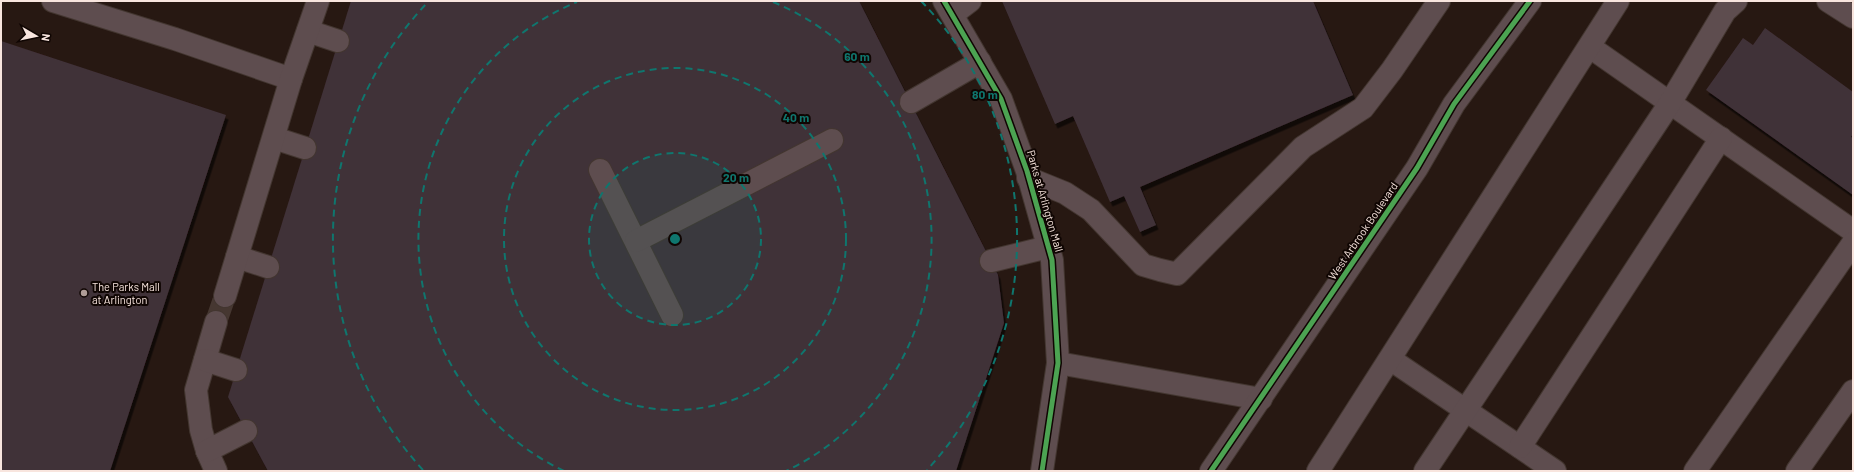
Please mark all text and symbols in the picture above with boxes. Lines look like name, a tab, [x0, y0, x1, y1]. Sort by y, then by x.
north arrow	[16, 16, 56, 56]
text: N	[39, 33, 53, 42]
text: 60 m	[844, 49, 870, 63]
text: 80 m	[972, 87, 998, 101]
text: 40 m	[783, 110, 809, 124]
street label: Parks at Arlington Mall	[1025, 149, 1066, 253]
text: 20 m	[723, 170, 749, 184]
street label: West Arbrook Boulevard	[1325, 180, 1400, 282]
centre of rings	[668, 232, 682, 246]
place label: The Parks Mall at Arlington	[92, 280, 160, 306]
marker: The Parks Mall at Arlington	[79, 288, 89, 298]

